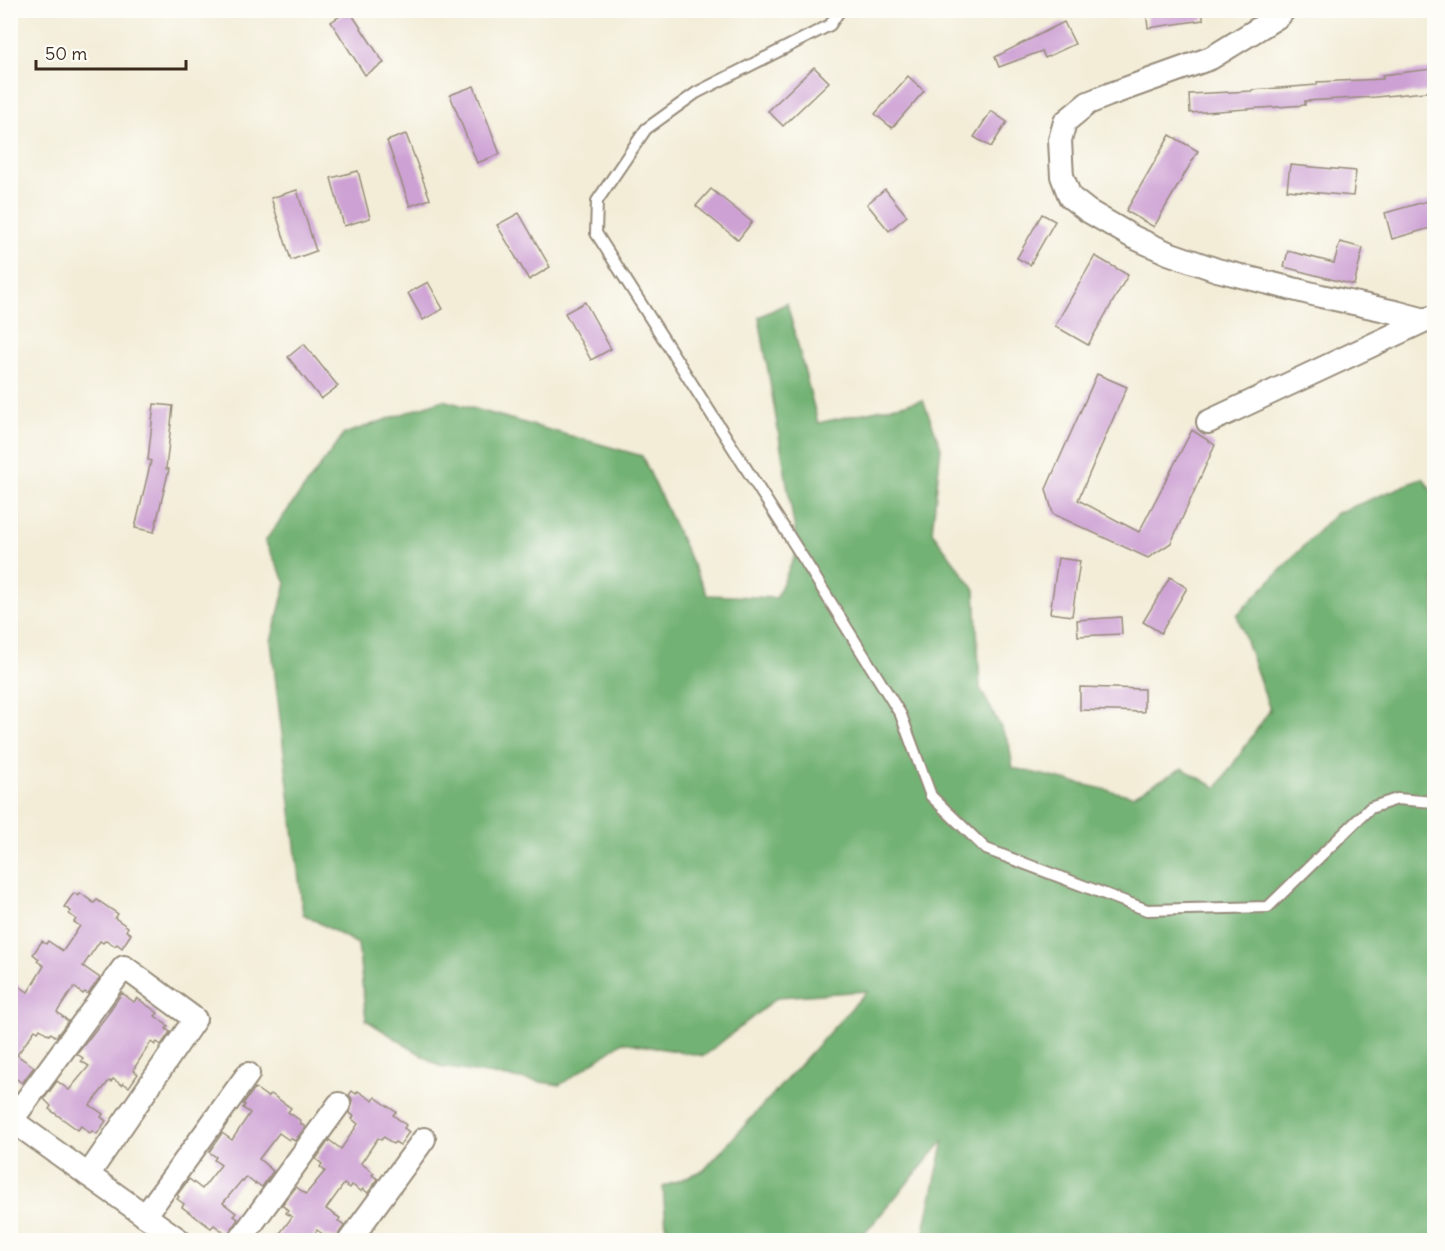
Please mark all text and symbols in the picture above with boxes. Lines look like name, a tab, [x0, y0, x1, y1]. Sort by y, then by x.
scale bar	[36, 33, 186, 71]
text: 50 m	[45, 42, 87, 65]

